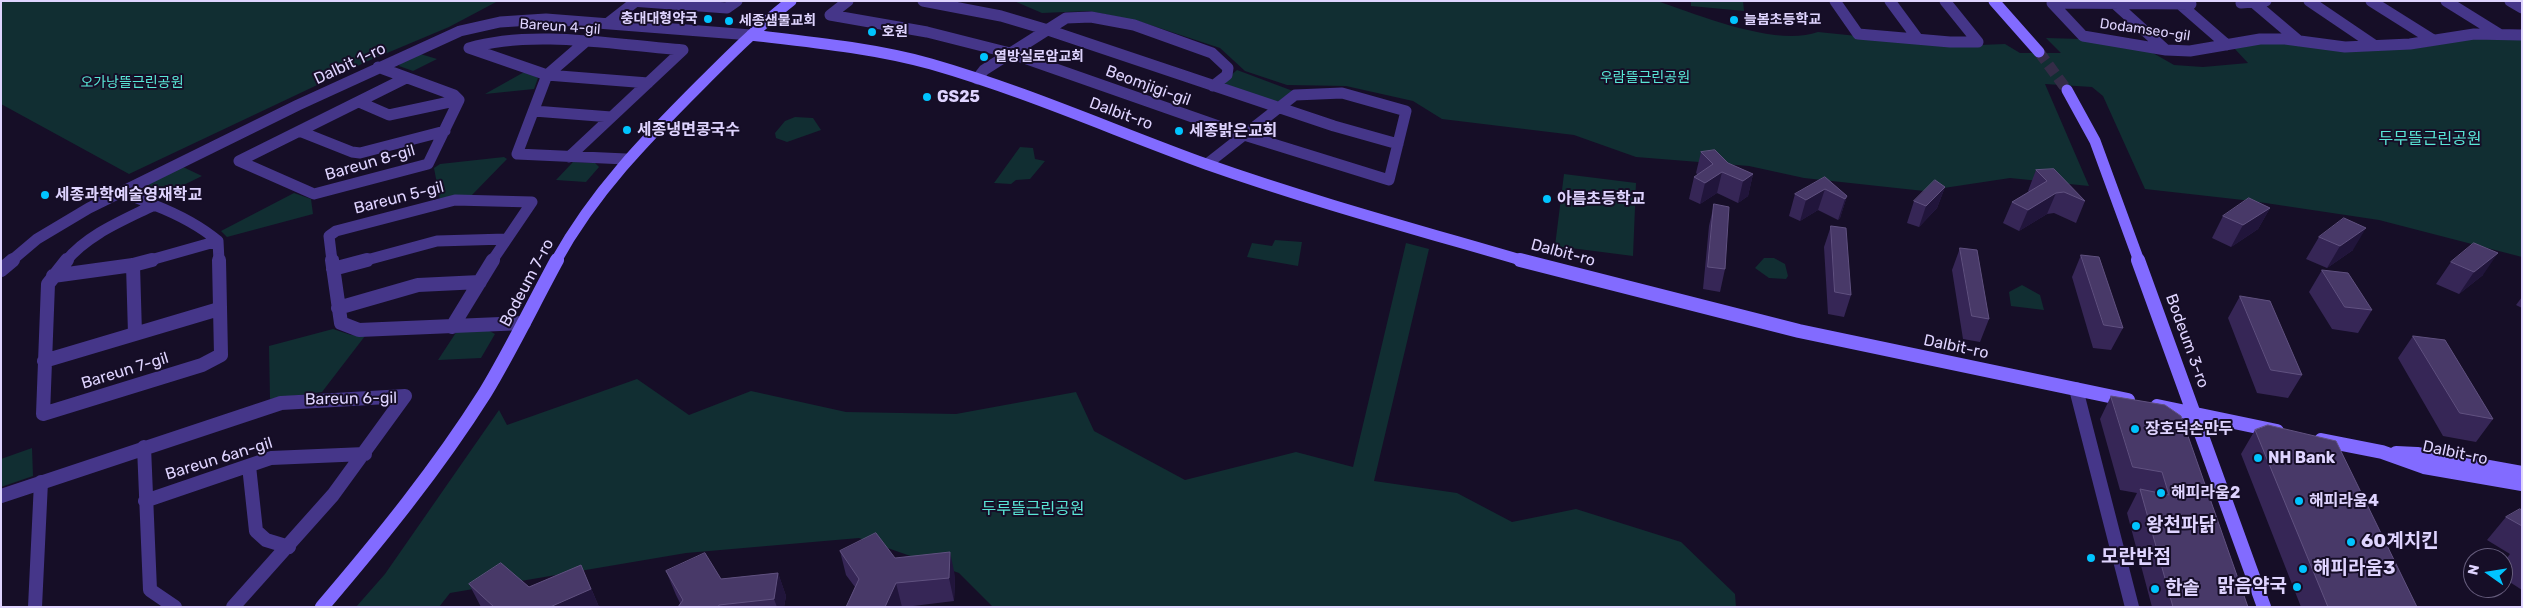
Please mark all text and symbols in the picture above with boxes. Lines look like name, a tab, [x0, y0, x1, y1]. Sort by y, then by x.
place label: 충대대형약국	[621, 11, 698, 27]
place label: 늘봄초등학교	[1744, 12, 1821, 28]
marker: 충대대형약국	[702, 13, 714, 25]
place label: 세종샘물교회	[739, 13, 816, 29]
marker: 늘봄초등학교	[1728, 14, 1740, 26]
marker: 세종샘물교회	[723, 15, 735, 27]
street label: Dodamseo-gil	[2099, 15, 2191, 45]
street label: Bareun 4-gil	[519, 16, 601, 38]
place label: 호원	[882, 24, 908, 40]
marker: 호원	[866, 26, 878, 38]
street label: Dalbit 1-ro	[311, 39, 389, 89]
place label: 열방실로암교회	[994, 49, 1084, 65]
marker: 열방실로암교회	[978, 51, 990, 63]
street label: Beomjigi-gil	[1103, 62, 1193, 110]
park label: 우람뜰근린공원	[1600, 70, 1690, 86]
park label: 오가낭뜰근린공원	[80, 75, 184, 91]
place label: GS25	[937, 87, 980, 107]
marker: GS25	[921, 91, 933, 103]
street label: Dalbit-ro	[1087, 94, 1155, 134]
place label: 세종냉면콩국수	[637, 120, 740, 140]
place label: 세종밝은교회	[1189, 121, 1277, 141]
marker: 세종냉면콩국수	[621, 124, 633, 136]
marker: 세종밝은교회	[1173, 125, 1185, 137]
park label: 두무뜰근린공원	[2378, 129, 2482, 149]
street label: Bareun 8-gil	[323, 141, 417, 185]
street label: Bareun 5-gil	[352, 178, 446, 218]
place label: 세종과학예술영재학교	[55, 185, 202, 205]
marker: 세종과학예술영재학교	[39, 189, 51, 201]
place label: 아름초등학교	[1557, 189, 1645, 209]
marker: 아름초등학교	[1541, 193, 1553, 205]
street label: Dalbit-ro	[1529, 235, 1597, 271]
street label: Bodeum 7-ro	[496, 236, 558, 330]
street label: Bodeum 3-ro	[2161, 291, 2213, 391]
street label: Dalbit-ro	[1922, 331, 1990, 363]
street label: Bareun 7-gil	[79, 349, 171, 393]
street label: Bareun 6-gil	[305, 389, 397, 409]
place label: 장호덕손만두	[2145, 419, 2233, 439]
marker: 장호덕손만두	[2129, 423, 2141, 435]
street label: Bareun 6an-gil	[163, 434, 275, 484]
street label: Dalbit-ro	[2421, 437, 2489, 469]
place label: NH Bank	[2268, 448, 2335, 468]
marker: NH Bank	[2252, 452, 2264, 464]
place label: 해피라움2	[2171, 483, 2240, 503]
marker: 해피라움2	[2155, 487, 2167, 499]
place label: 해피라움4	[2309, 491, 2379, 511]
marker: 해피라움4	[2293, 495, 2305, 507]
park label: 두루뜰근린공원	[981, 499, 1085, 519]
place label: 왕천파닭	[2146, 515, 2216, 537]
marker: 왕천파닭	[2130, 520, 2142, 532]
place label: 60계치킨	[2361, 531, 2439, 553]
marker: 60계치킨	[2345, 536, 2357, 548]
place label: 모란반점	[2101, 547, 2171, 569]
north arrow	[2463, 548, 2513, 598]
marker: 모란반점	[2085, 552, 2097, 564]
place label: 해피라움3	[2313, 558, 2395, 580]
marker: 해피라움3	[2297, 563, 2309, 575]
text: N	[2464, 563, 2483, 577]
place label: 맑음약국	[2217, 576, 2287, 598]
place label: 한솥	[2165, 578, 2200, 600]
marker: 맑음약국	[2291, 581, 2303, 593]
marker: 한솥	[2149, 583, 2161, 595]

